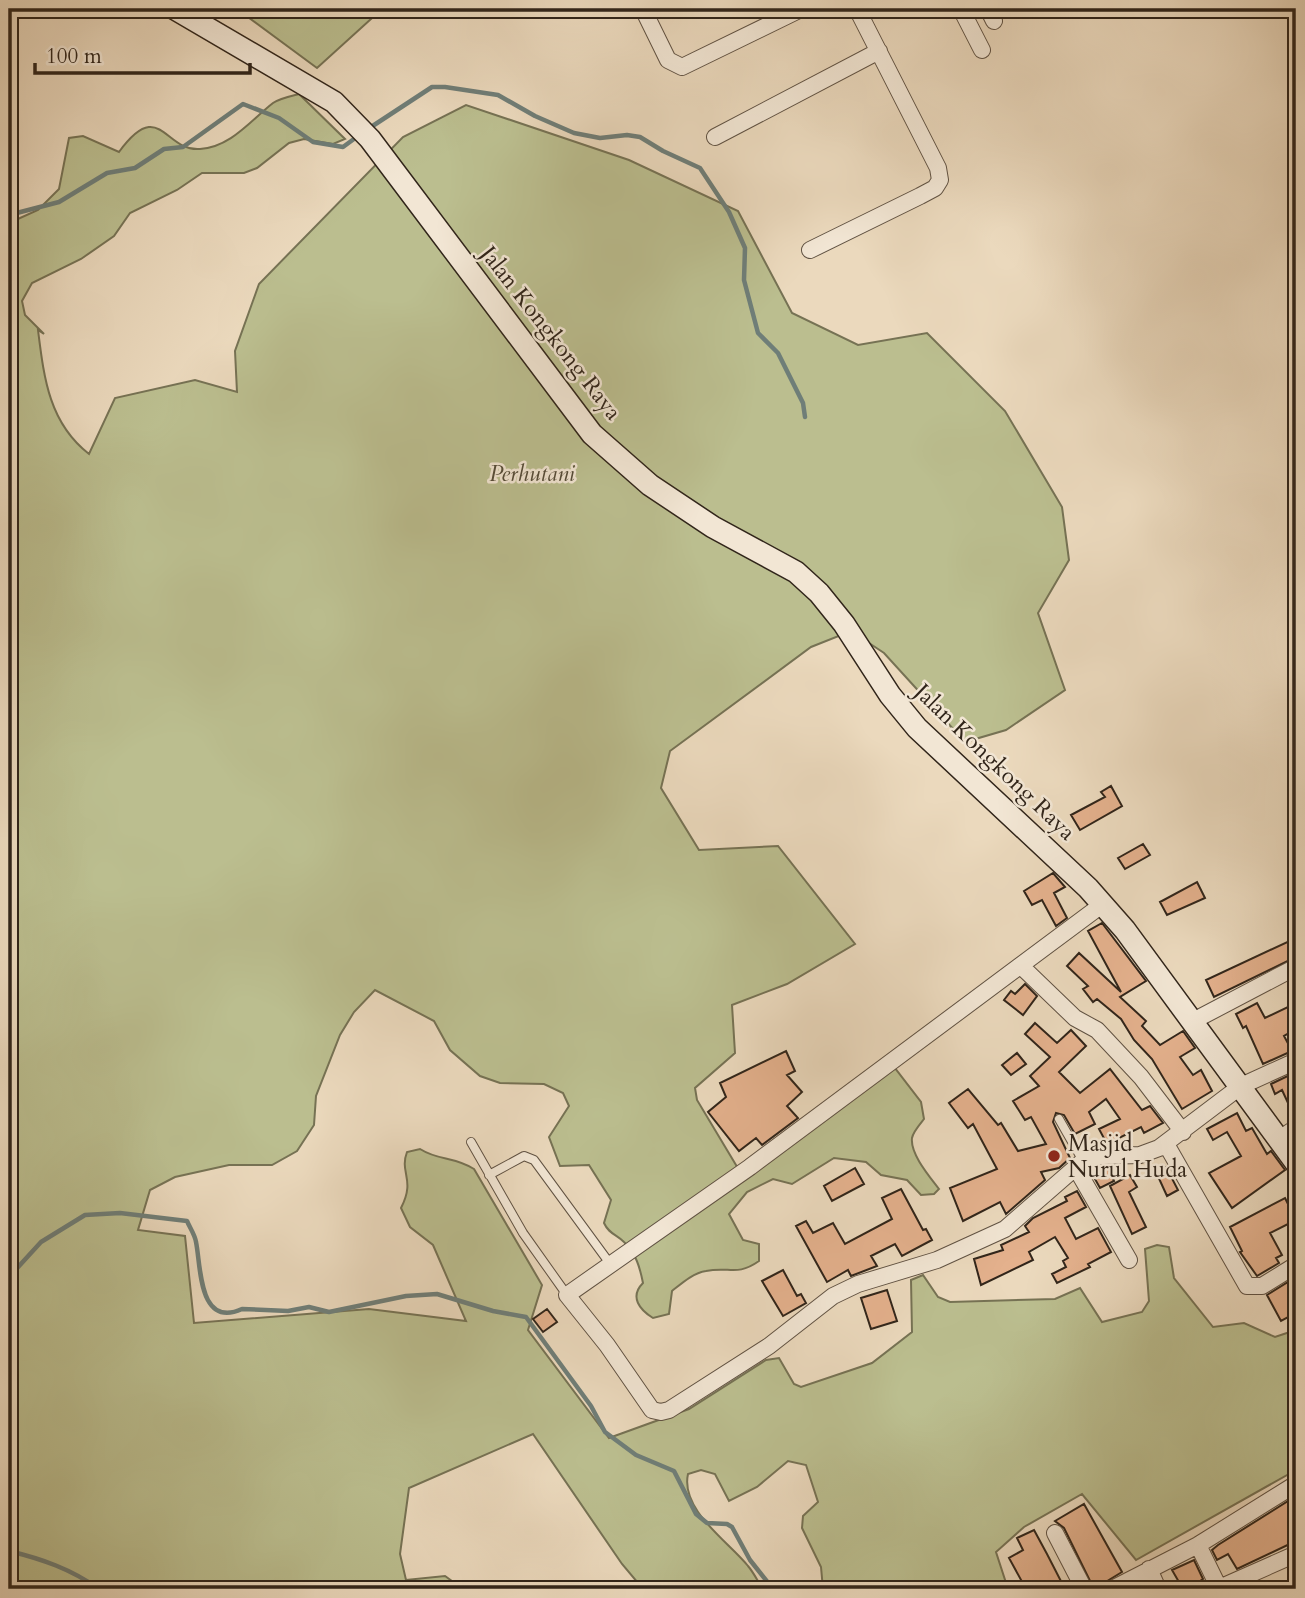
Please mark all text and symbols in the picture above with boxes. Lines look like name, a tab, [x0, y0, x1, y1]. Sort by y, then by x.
scale bar	[35, 32, 250, 76]
text: 100 m	[46, 42, 102, 71]
street label: Jalan Kongkong Raya	[471, 237, 629, 427]
park label: Perhutani	[489, 458, 576, 489]
street label: Jalan Kongkong Raya	[905, 675, 1082, 847]
place label: Masjid Nurul Huda	[1068, 1128, 1187, 1185]
marker: Masjid Nurul Huda	[1046, 1148, 1062, 1164]

